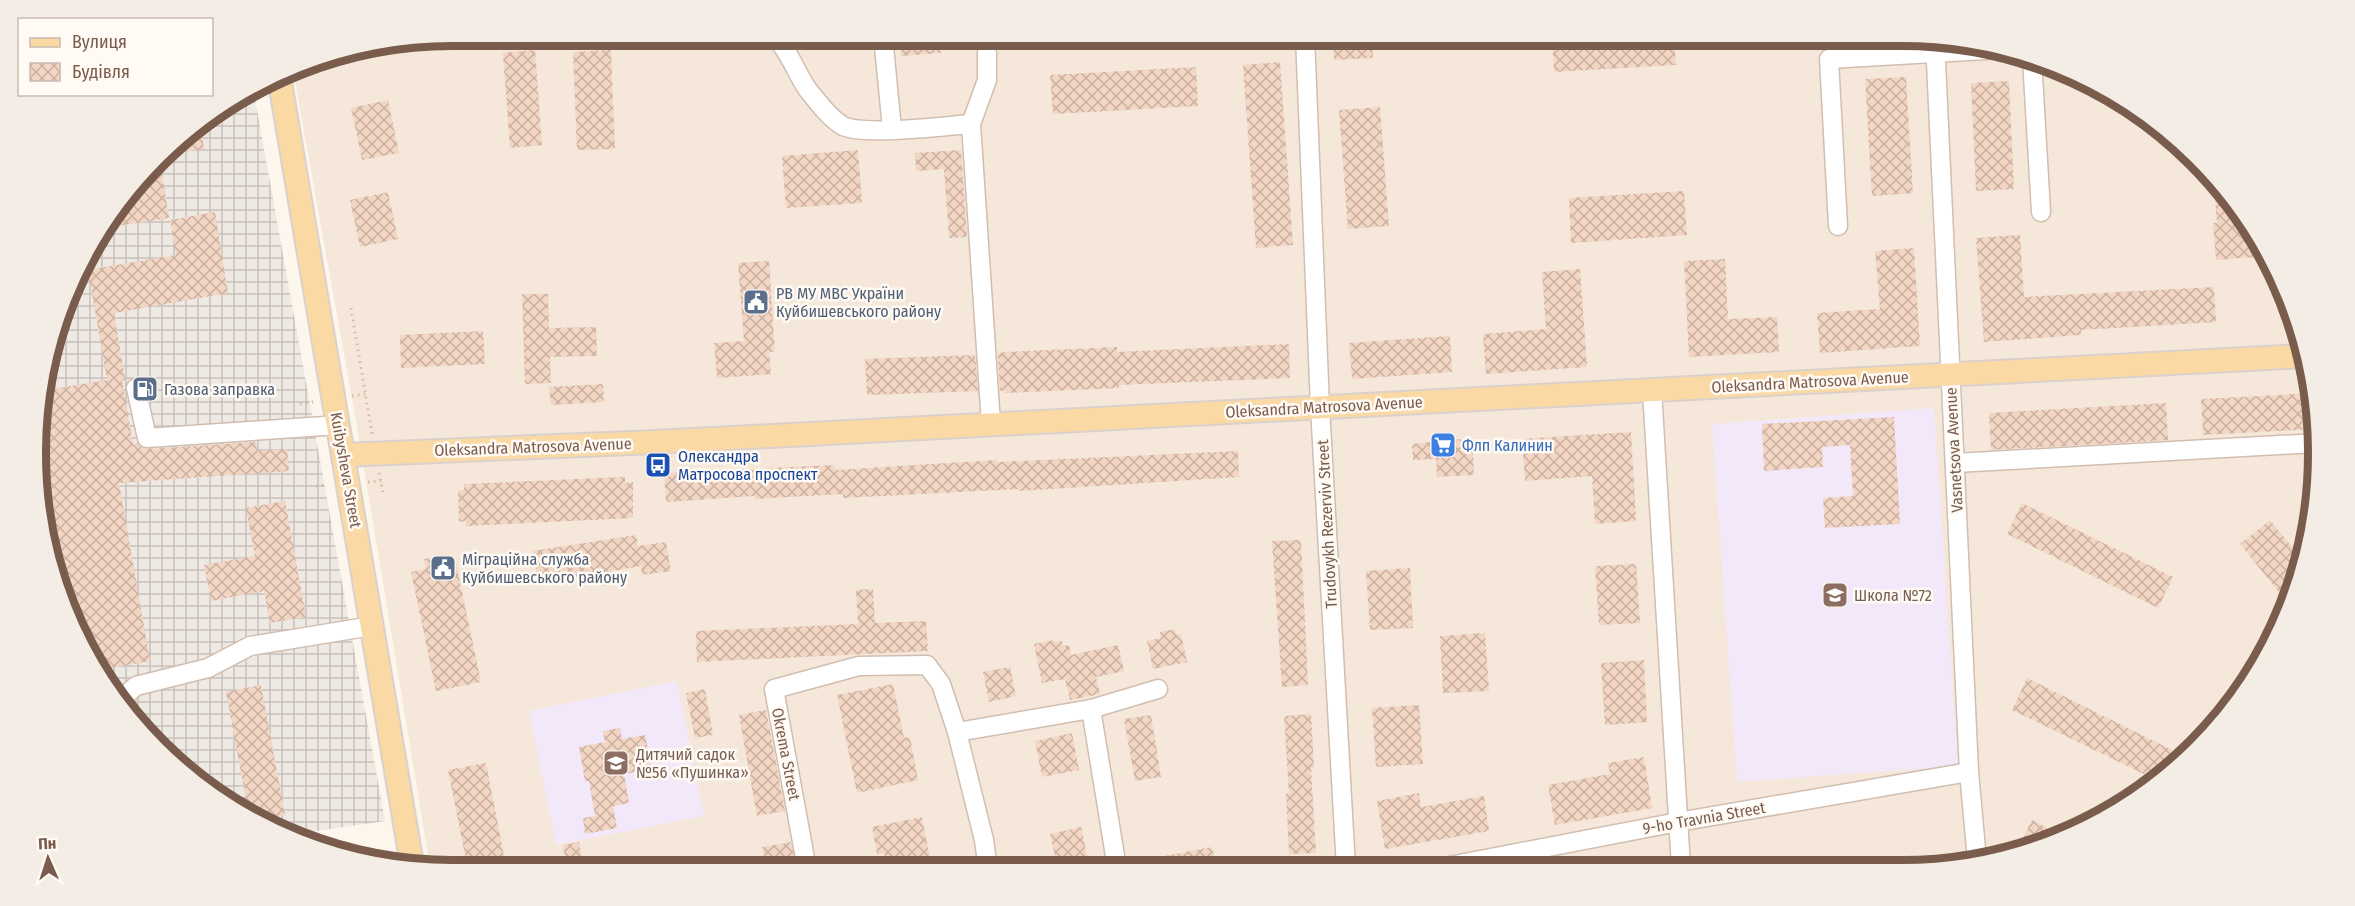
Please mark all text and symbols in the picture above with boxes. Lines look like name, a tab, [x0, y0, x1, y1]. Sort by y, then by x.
legend	[18, 18, 213, 96]
text: Вулиця	[72, 31, 127, 53]
text: Будівля	[72, 61, 130, 83]
place label: РВ МУ МВС України Куйбишевського району	[776, 284, 942, 321]
public building icon: РВ МУ МВС України Куйбишевського району	[741, 287, 771, 317]
street label: Oleksandra Matrosova Avenue	[1711, 367, 1909, 397]
fuel station icon: Газова заправка	[130, 374, 160, 404]
place label: Газова заправка	[164, 380, 275, 399]
street label: Vasnetsova Avenue	[1941, 387, 1967, 513]
street label: Oleksandra Matrosova Avenue	[1225, 392, 1423, 422]
street label: Kuibysheva Street	[326, 411, 366, 530]
supermarket icon: Флп Калинин	[1428, 430, 1458, 460]
street label: Oleksandra Matrosova Avenue	[434, 434, 632, 460]
place label: Флп Калинин	[1462, 436, 1553, 455]
street label: Trudovykh Rezerviv Street	[1313, 438, 1341, 609]
place label: Олександра Матросова проспект	[678, 447, 818, 484]
bus stop icon: Олександра Матросова проспект	[643, 450, 673, 480]
place label: Міграційна служба Куйбишевського району	[462, 550, 628, 587]
public building icon: Міграційна служба Куйбишевського району	[428, 553, 458, 583]
school or university icon: Школа №72	[1820, 580, 1850, 610]
place label: Школа №72	[1854, 586, 1932, 605]
street label: Okrema Street	[768, 706, 804, 803]
place label: Дитячий садок №56 «Пушинка»	[635, 745, 749, 782]
school or university icon: Дитячий садок №56 «Пушинка»	[601, 748, 631, 778]
street label: 9-ho Travnia Street	[1641, 798, 1768, 838]
north arrow	[18, 828, 78, 888]
text: Пн	[38, 834, 57, 853]

